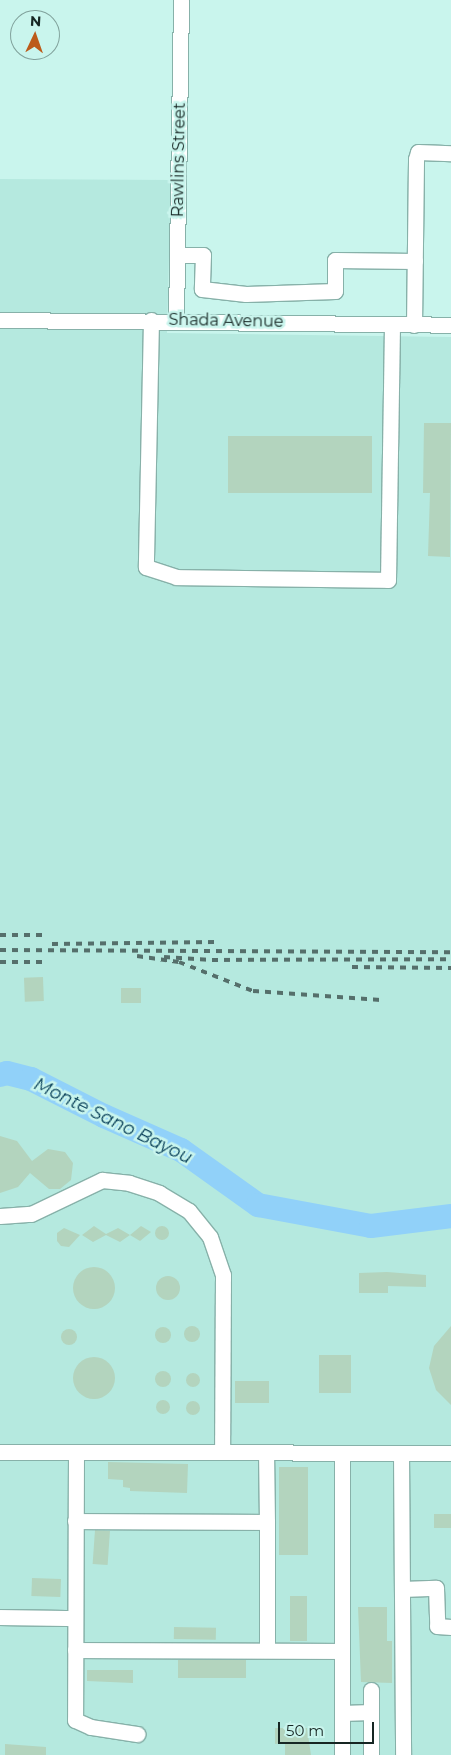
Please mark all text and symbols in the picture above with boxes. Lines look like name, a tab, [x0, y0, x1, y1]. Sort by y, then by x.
north arrow	[10, 10, 60, 60]
text: N	[30, 12, 42, 30]
street label: Rawlins Street	[168, 103, 190, 217]
street label: Shada Avenue	[168, 310, 284, 332]
water label: Monte Sano Bayou	[30, 1073, 196, 1169]
scale bar	[281, 1712, 377, 1744]
text: 50 m	[286, 1721, 324, 1740]

